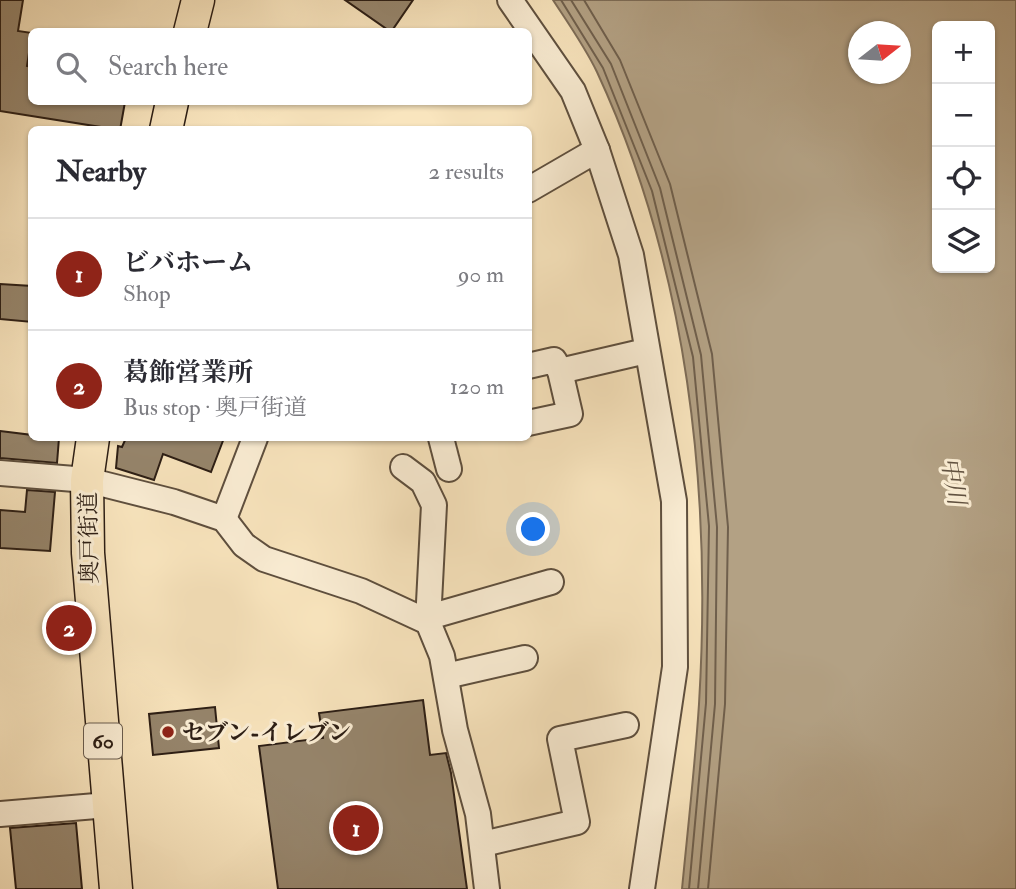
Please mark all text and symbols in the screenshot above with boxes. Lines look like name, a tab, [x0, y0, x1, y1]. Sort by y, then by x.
north arrow	[848, 21, 911, 84]
map controls	[932, 21, 995, 273]
button: +	[932, 21, 995, 84]
search box	[28, 28, 532, 105]
icon: search	[52, 48, 90, 86]
text: Search here	[108, 51, 228, 83]
button: −	[932, 84, 995, 147]
button: locate	[932, 147, 995, 210]
text: Nearby	[56, 153, 146, 190]
text: 2 results	[429, 157, 504, 186]
button: layers	[932, 210, 995, 273]
text: ビバホーム	[123, 247, 253, 279]
text: 1	[75, 260, 83, 289]
text: 90 m	[458, 260, 504, 289]
text: Shop	[123, 279, 171, 308]
text: 葛飾営業所	[123, 357, 253, 389]
text: 2	[73, 372, 85, 401]
text: 120 m	[450, 372, 504, 401]
text: Bus stop · 奥戸街道	[123, 393, 307, 422]
water label: 中川	[934, 455, 973, 510]
street label: 奥戸街道	[74, 492, 104, 584]
your location	[516, 512, 550, 546]
pin: 2	[46, 602, 92, 654]
place label: セブン-イレブン	[182, 718, 351, 747]
road number: 60	[84, 724, 122, 758]
marker: セブン-イレブン	[160, 724, 176, 740]
pin: 1	[333, 802, 379, 854]

